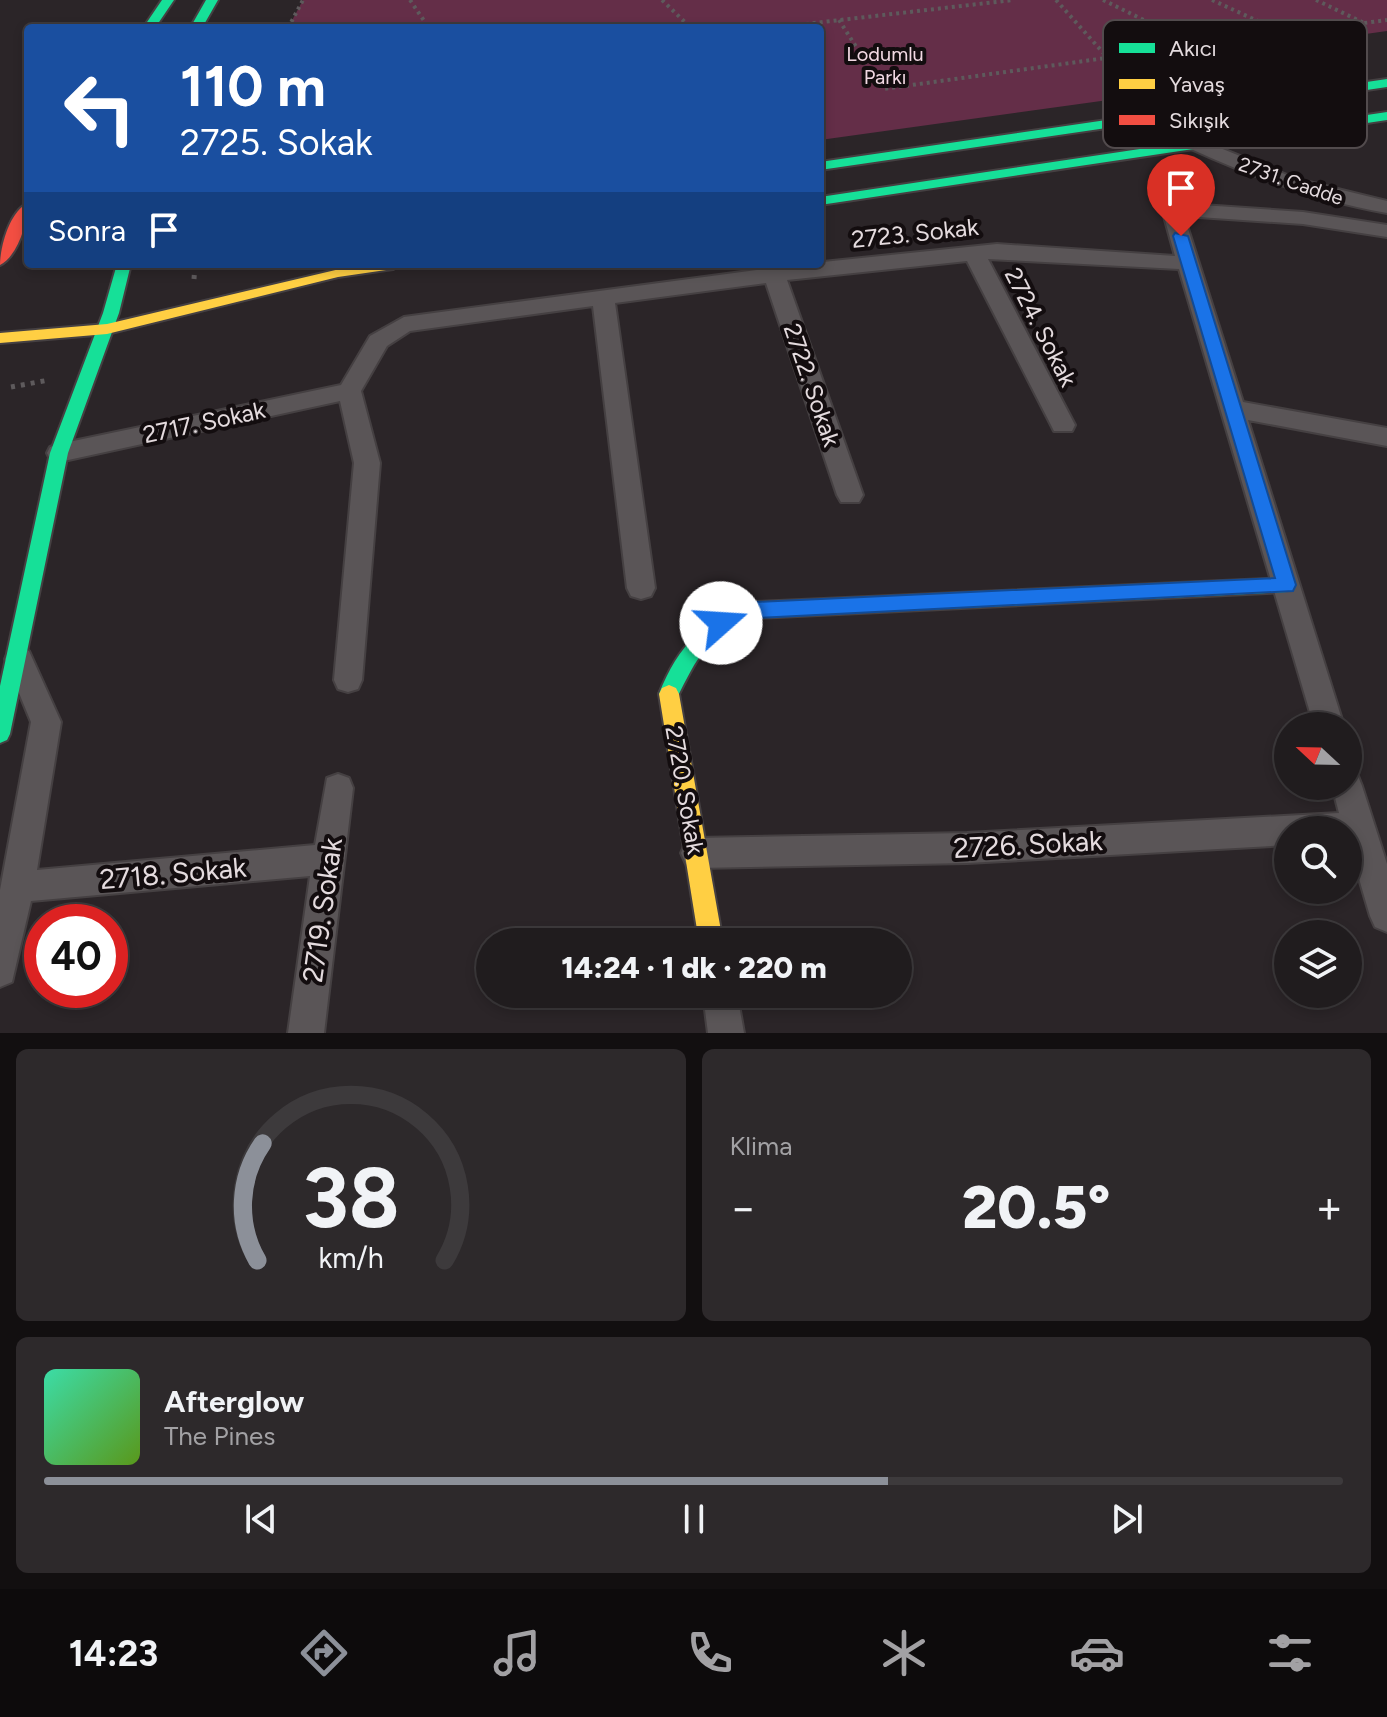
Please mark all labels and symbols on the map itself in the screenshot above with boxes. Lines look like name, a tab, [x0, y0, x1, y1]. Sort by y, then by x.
legend	[1103, 20, 1367, 148]
text: Akıcı	[1169, 35, 1217, 62]
park label: Lodumlu Parkı	[846, 42, 924, 89]
text: Yavaş	[1169, 71, 1225, 98]
text: Sıkışık	[1169, 107, 1230, 134]
street label: 2731. Cadde	[1235, 152, 1347, 210]
pin	[1147, 154, 1215, 236]
street label: 2723. Sokak	[850, 212, 980, 254]
street label: 2724. Sokak	[999, 263, 1083, 392]
street label: 2722. Sokak	[777, 320, 847, 451]
street label: 2717. Sokak	[140, 395, 268, 449]
position arrow	[679, 581, 763, 665]
north arrow	[1274, 712, 1362, 800]
street label: 2720. Sokak	[659, 723, 711, 857]
street label: 2726. Sokak	[952, 823, 1104, 865]
street label: 2719. Sokak	[295, 835, 349, 984]
street label: 2718. Sokak	[98, 850, 248, 896]
speed limit sign: 40	[24, 904, 128, 1008]

